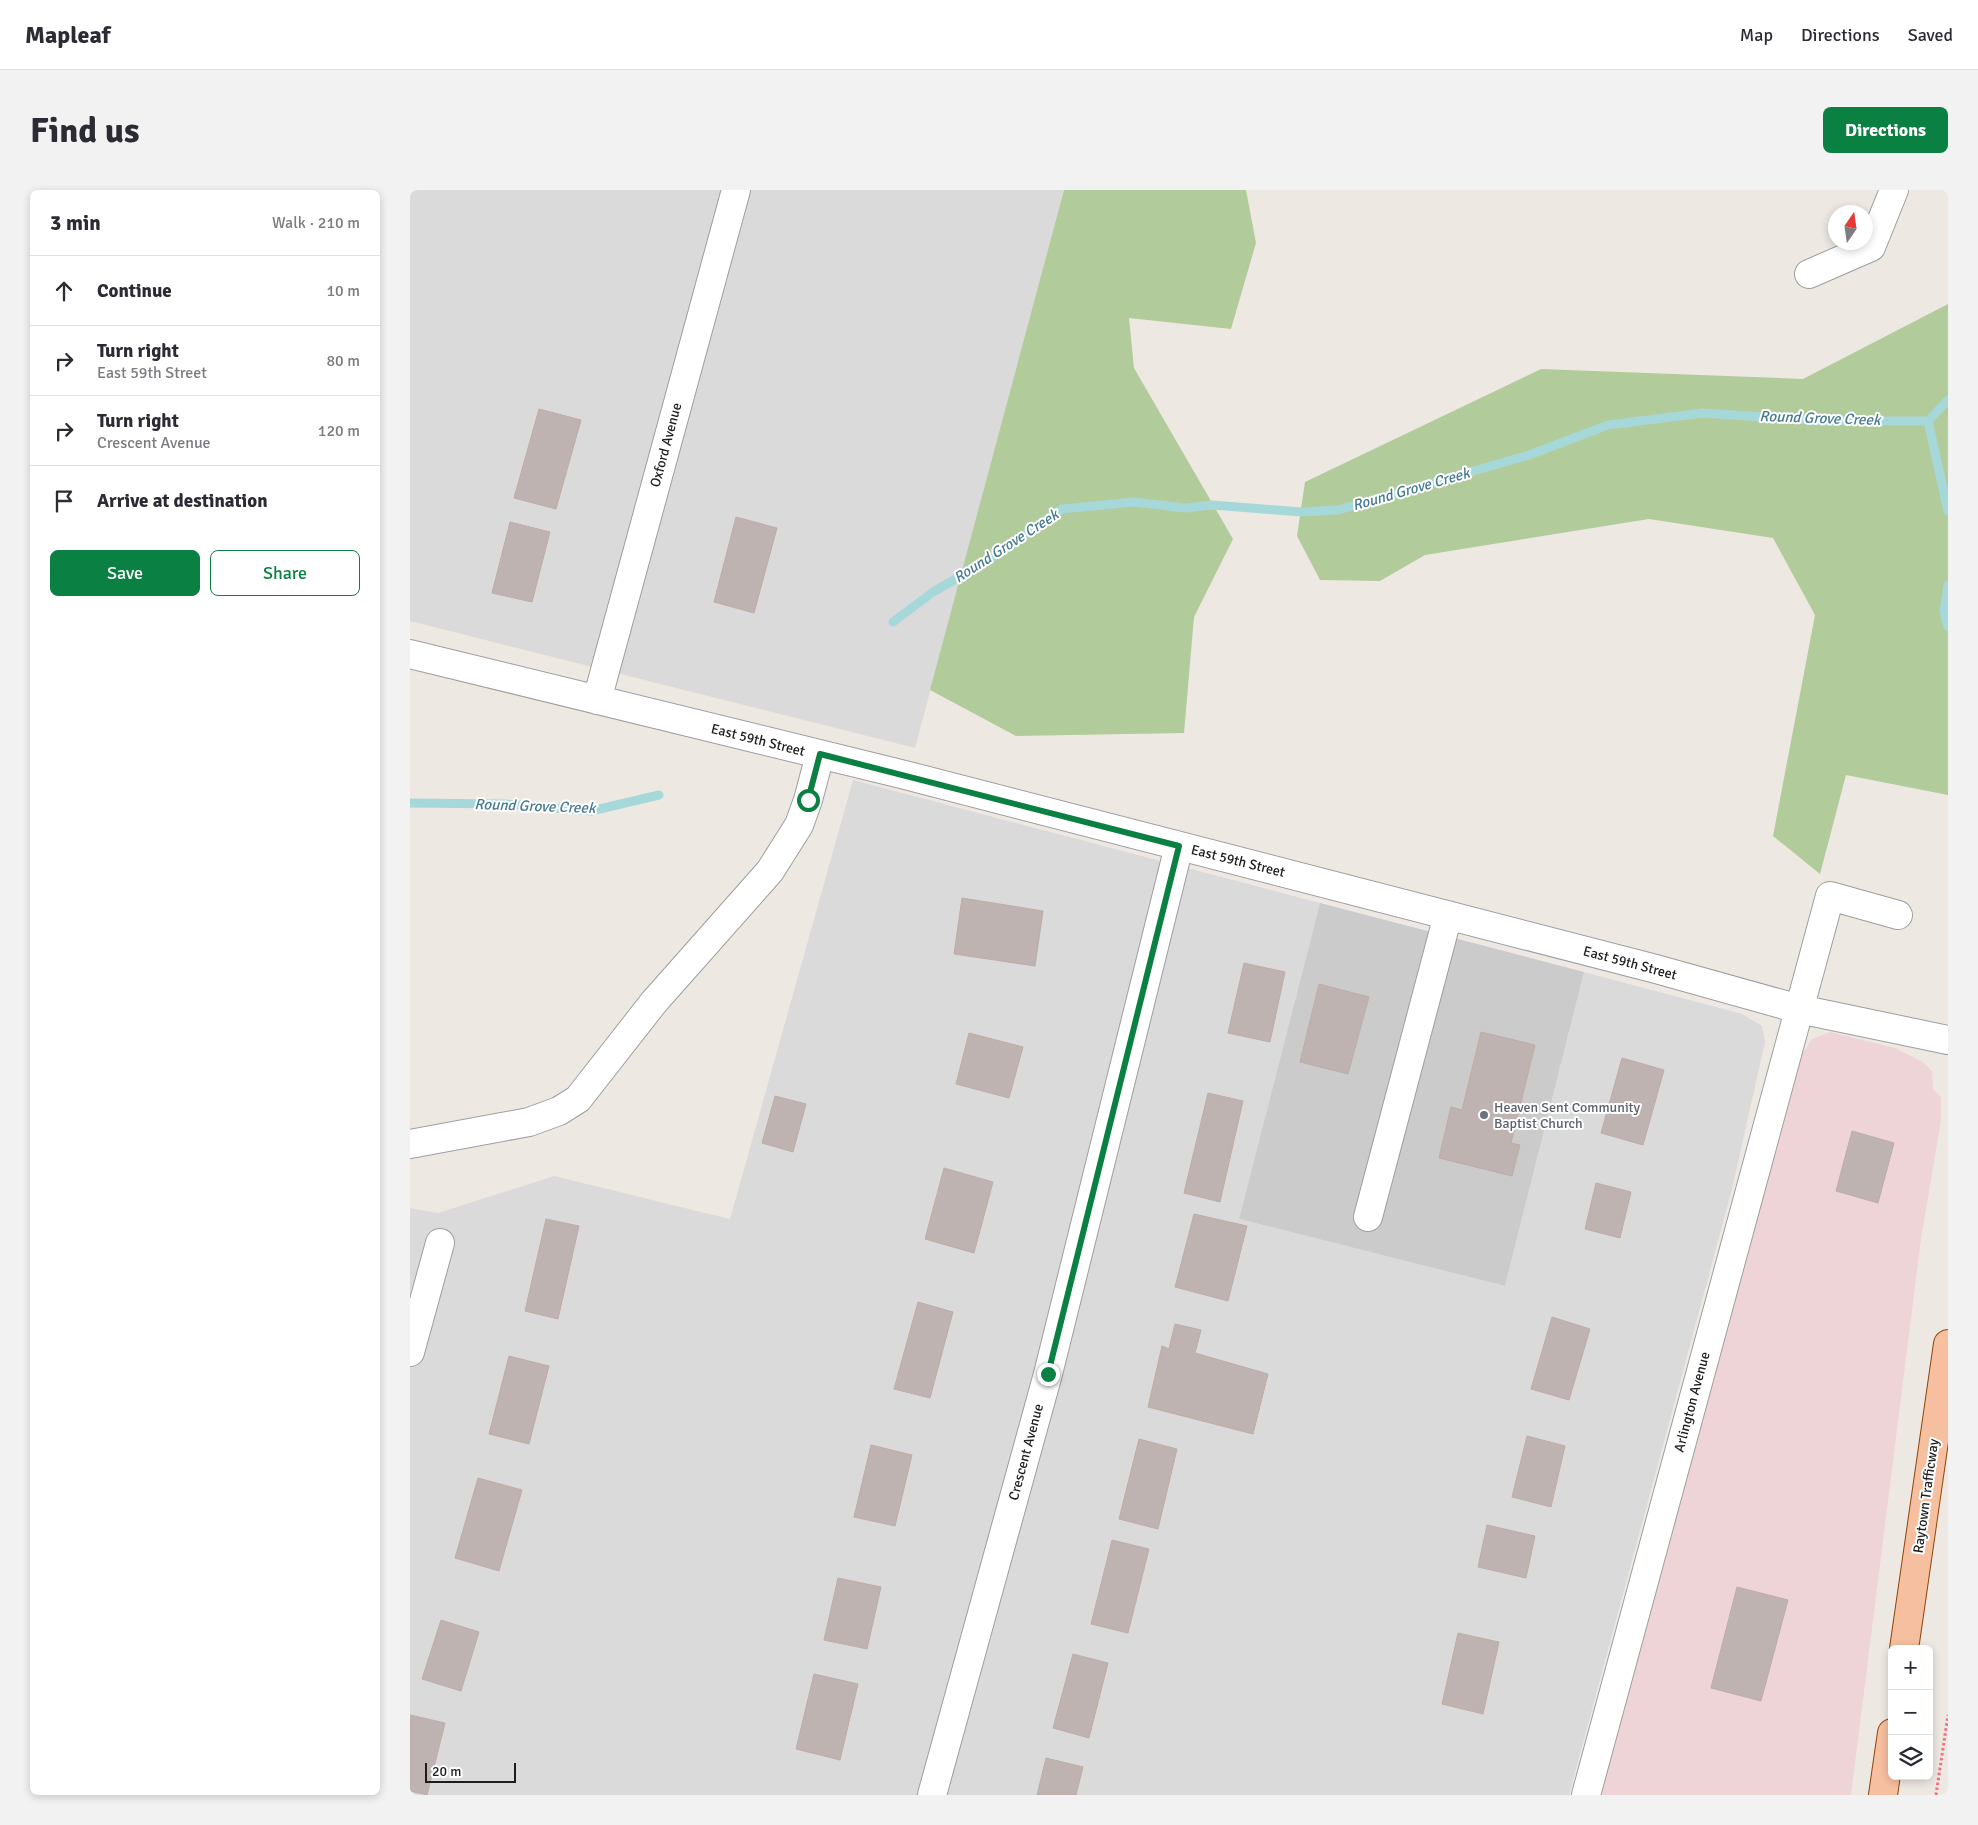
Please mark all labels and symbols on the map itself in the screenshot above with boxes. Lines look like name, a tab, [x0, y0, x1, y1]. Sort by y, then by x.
north arrow	[1828, 205, 1873, 250]
street label: Oxford Avenue	[647, 401, 685, 489]
water label: Round Grove Creek	[1759, 407, 1882, 429]
water label: Round Grove Creek	[1350, 463, 1473, 514]
water label: Round Grove Creek	[950, 505, 1063, 587]
street label: East 59th Street	[709, 720, 807, 760]
route start	[797, 789, 820, 812]
water label: Round Grove Creek	[474, 795, 597, 817]
street label: East 59th Street	[1189, 841, 1287, 881]
street label: East 59th Street	[1581, 942, 1679, 984]
place label: Heaven Sent Community Baptist Church	[1494, 1099, 1641, 1132]
marker: Heaven Sent Community Baptist Church	[1478, 1109, 1490, 1121]
street label: Arlington Avenue	[1670, 1350, 1714, 1454]
route end	[1037, 1363, 1060, 1386]
street label: Crescent Avenue	[1005, 1402, 1047, 1502]
street label: Raytown Trafficway	[1910, 1437, 1943, 1554]
scale bar	[425, 1760, 516, 1783]

